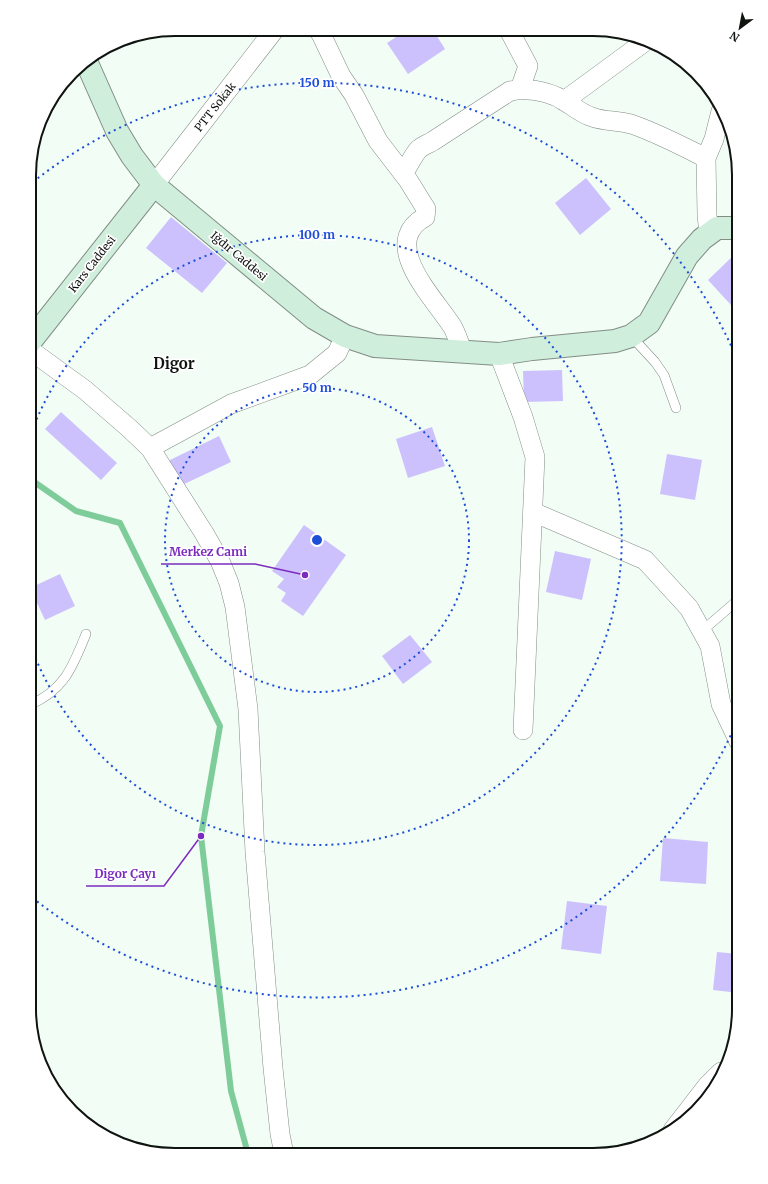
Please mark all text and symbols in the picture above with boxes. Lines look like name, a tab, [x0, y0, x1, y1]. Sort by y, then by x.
north arrow	[720, 8, 760, 48]
text: N	[727, 28, 742, 45]
text: 150 m	[300, 75, 335, 90]
street label: PTT Sokak	[191, 80, 239, 134]
text: 100 m	[299, 227, 335, 242]
street label: Iğdır Caddesi	[208, 228, 270, 284]
street label: Kars Caddesi	[66, 233, 119, 295]
district label: Digor	[153, 354, 195, 373]
text: 50 m	[302, 380, 332, 395]
centre of rings	[310, 533, 324, 547]
callout: Merkez Cami	[161, 540, 255, 564]
text: Merkez Cami	[169, 544, 247, 559]
callout: Digor Çayı	[86, 862, 164, 886]
text: Digor Çayı	[94, 866, 156, 881]

